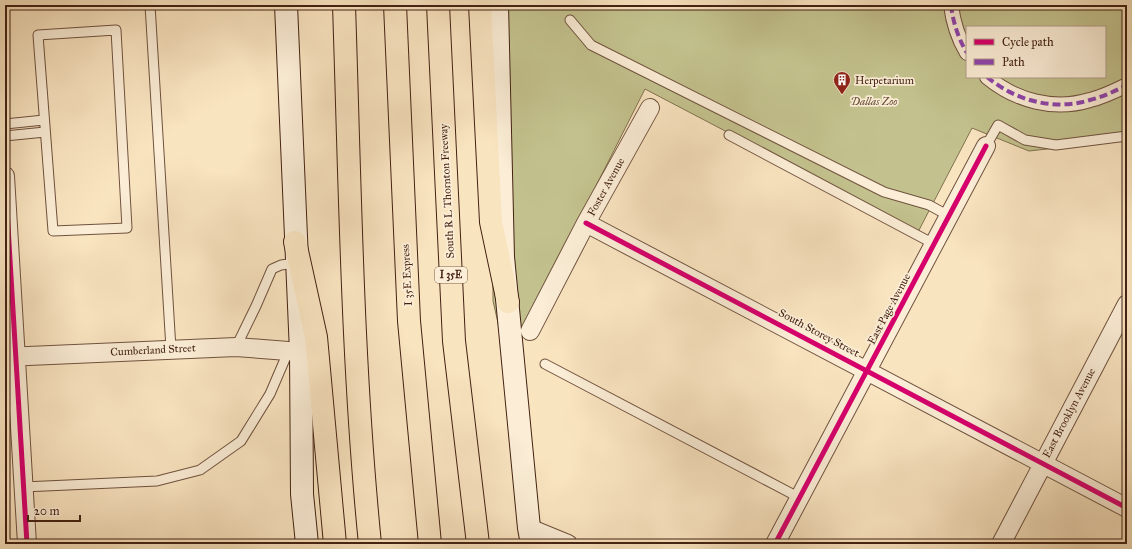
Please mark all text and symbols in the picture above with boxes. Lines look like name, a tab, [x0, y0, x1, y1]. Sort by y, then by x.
legend	[966, 26, 1106, 78]
text: Cycle path	[1002, 35, 1054, 49]
text: Path	[1002, 55, 1025, 69]
building icon: Herpetarium	[832, 70, 852, 95]
place label: Herpetarium	[855, 74, 915, 87]
park label: Dallas Zoo	[850, 95, 898, 108]
street label: South R L Thornton Freeway	[437, 122, 457, 259]
street label: Foster Avenue	[585, 155, 628, 218]
street label: I 35E Express	[399, 244, 415, 306]
road number: I 35E	[435, 267, 467, 283]
street label: East Page Avenue	[865, 271, 913, 347]
street label: South Storey Street	[776, 306, 862, 360]
street label: Cumberland Street	[110, 341, 196, 359]
street label: East Brooklyn Avenue	[1040, 366, 1098, 460]
scale bar	[28, 497, 80, 523]
text: 20 m	[34, 504, 60, 518]

